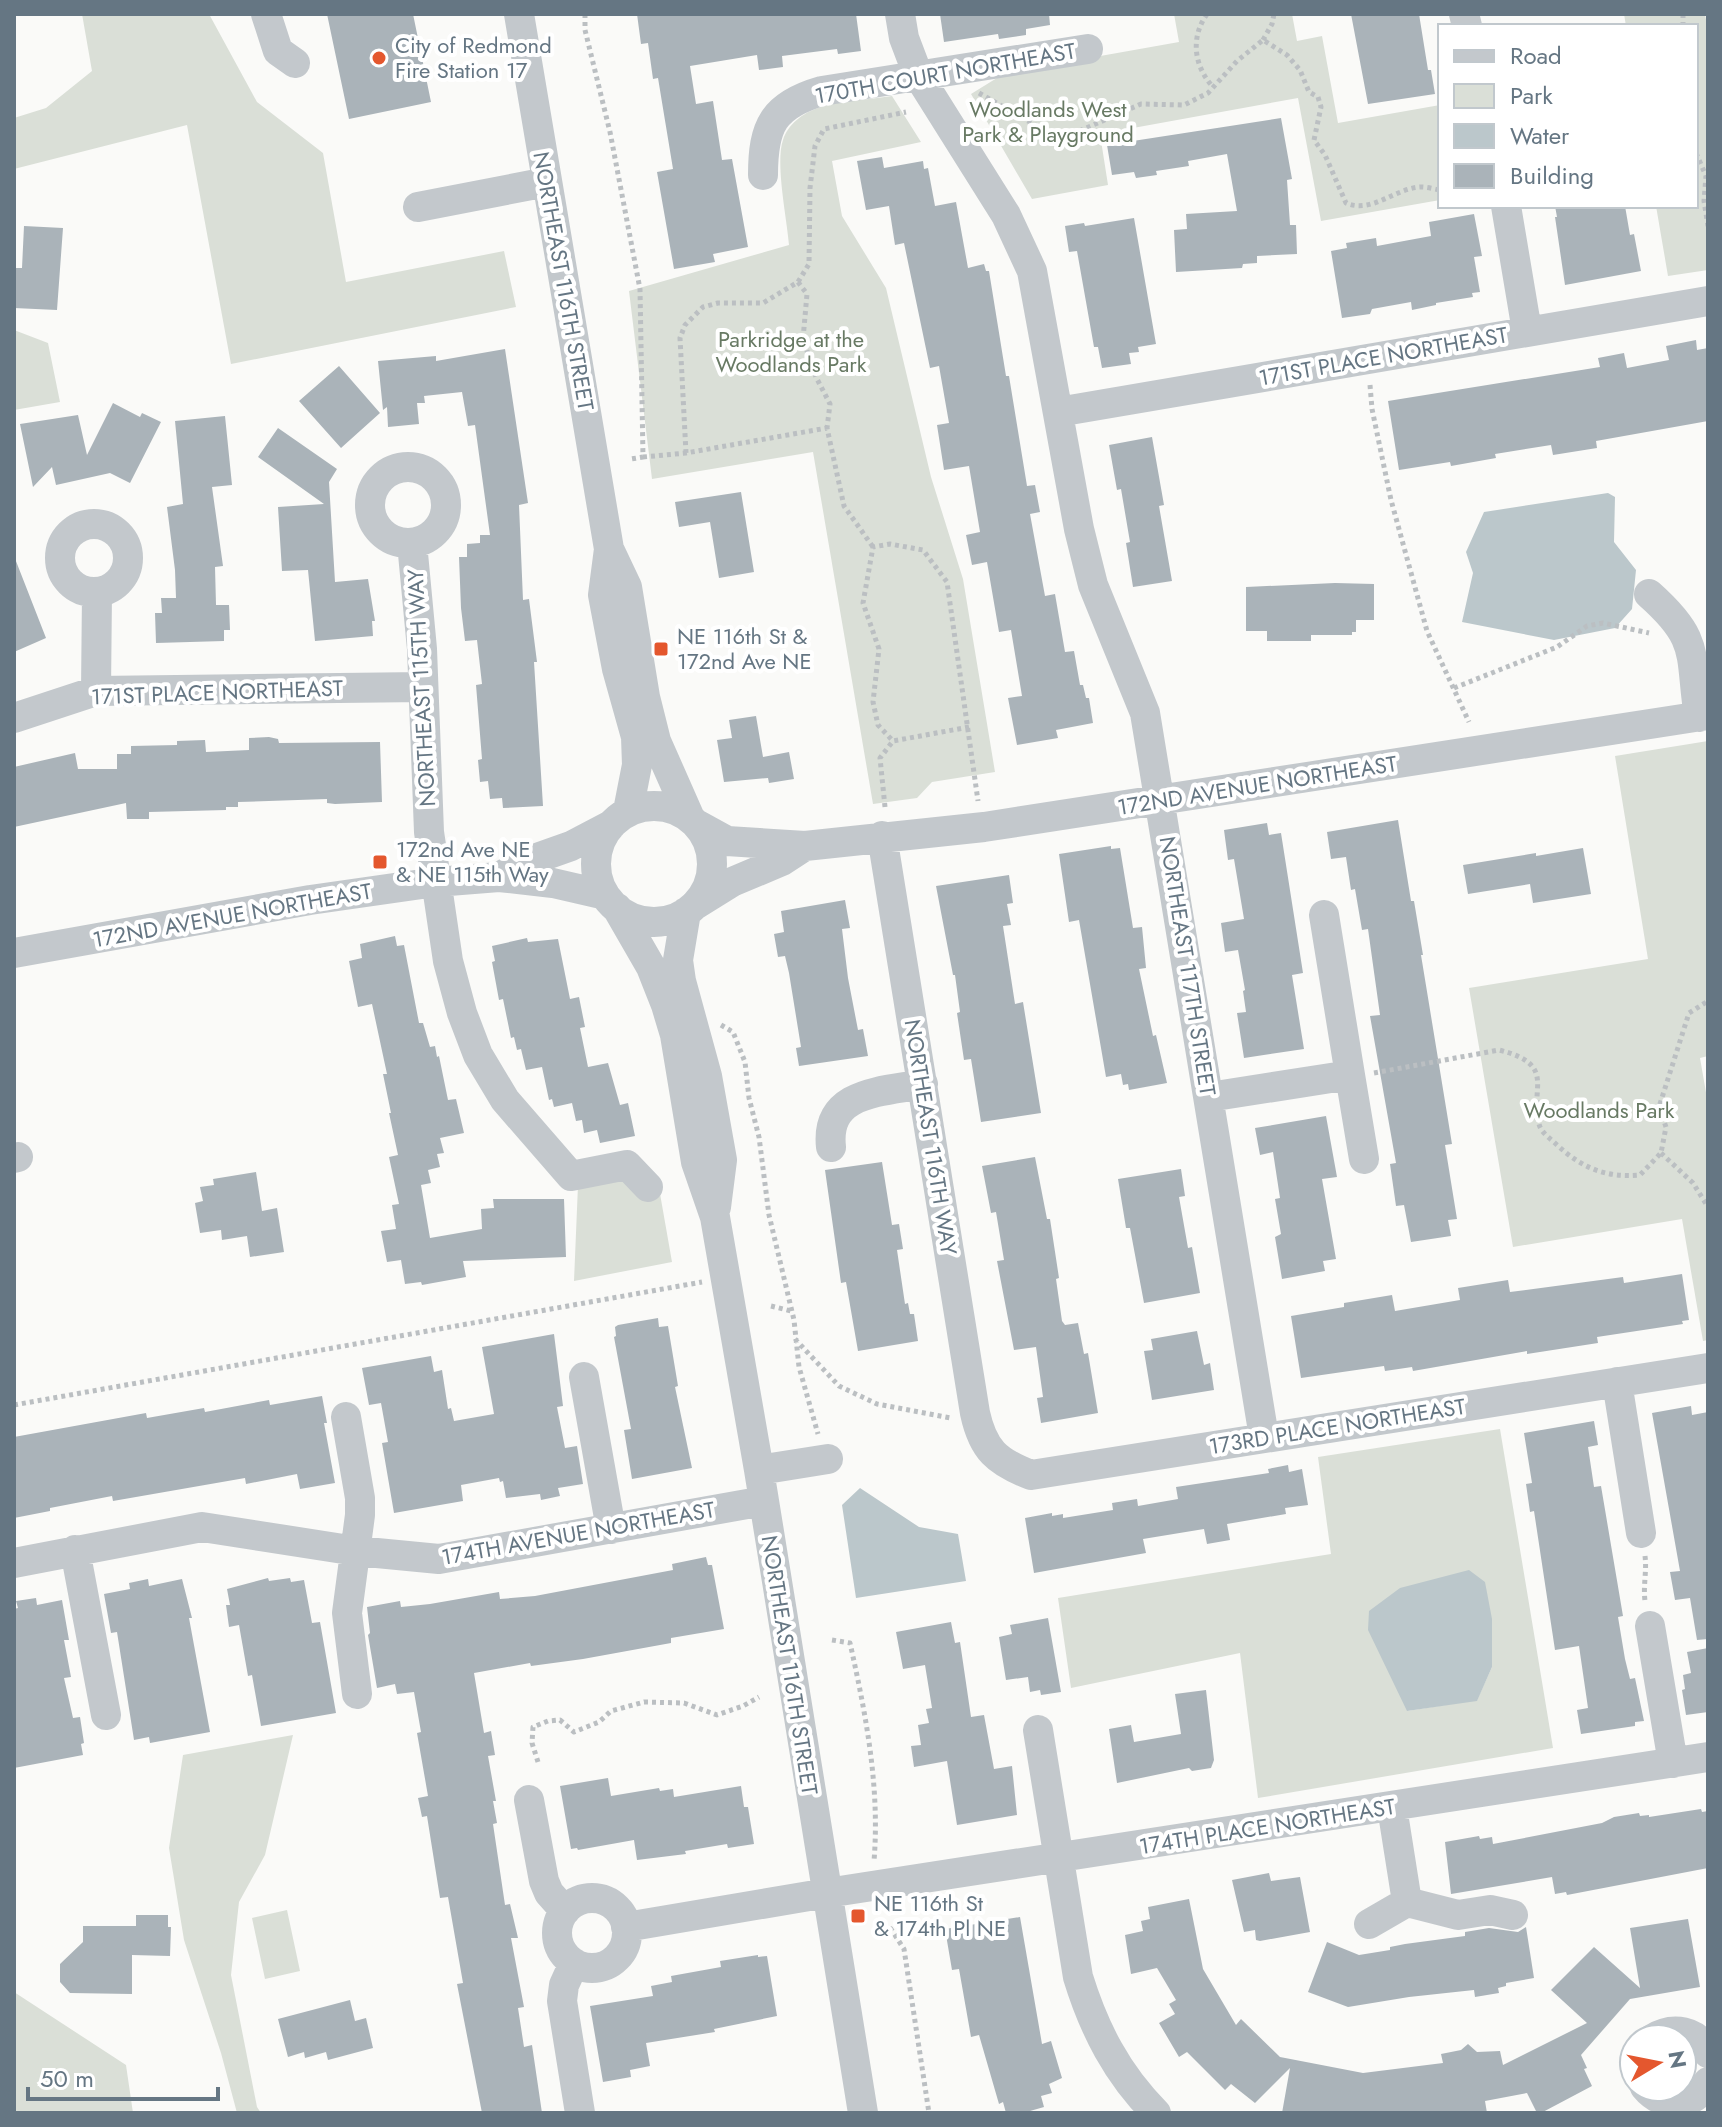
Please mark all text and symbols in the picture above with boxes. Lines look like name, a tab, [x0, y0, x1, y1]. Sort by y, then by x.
legend	[1438, 24, 1698, 208]
place label: City of Redmond Fire Station 17	[395, 29, 552, 86]
street label: 170TH COURT NORTHEAST	[812, 34, 1079, 112]
text: Road	[1510, 38, 1562, 73]
marker: City of Redmond Fire Station 17	[370, 49, 388, 67]
text: Park	[1510, 78, 1553, 113]
park label: Woodlands West Park & Playground	[962, 93, 1134, 150]
text: Water	[1510, 118, 1570, 153]
street label: NORTHEAST 116TH STREET	[525, 149, 603, 414]
text: Building	[1510, 158, 1594, 193]
street label: 171ST PLACE NORTHEAST	[1256, 318, 1511, 394]
park label: Parkridge at the Woodlands Park	[716, 323, 867, 380]
street label: NORTHEAST 115TH WAY	[399, 568, 443, 808]
place label: NE 116th St & 172nd Ave NE	[677, 620, 812, 677]
marker: NE 116th St & 172nd Ave NE	[652, 640, 670, 658]
street label: 171ST PLACE NORTHEAST	[90, 672, 344, 712]
street label: 172ND AVENUE NORTHEAST	[1115, 747, 1400, 823]
place label: 172nd Ave NE & NE 115th Way	[396, 833, 549, 890]
street label: NORTHEAST 117TH STREET	[1152, 834, 1224, 1099]
marker: 172nd Ave NE & NE 115th Way	[371, 853, 389, 871]
street label: 172ND AVENUE NORTHEAST	[90, 875, 375, 955]
street label: NORTHEAST 116TH WAY	[897, 1017, 966, 1258]
park label: Woodlands Park	[1524, 1094, 1675, 1126]
street label: 173RD PLACE NORTHEAST	[1206, 1390, 1468, 1462]
street label: 174TH AVENUE NORTHEAST	[439, 1493, 718, 1573]
street label: NORTHEAST 116TH STREET	[754, 1533, 826, 1798]
street label: 174TH PLACE NORTHEAST	[1137, 1790, 1398, 1862]
place label: NE 116th St & 174th Pl NE	[874, 1887, 1006, 1944]
marker: NE 116th St & 174th Pl NE	[849, 1907, 867, 1925]
north arrow	[1618, 2023, 1698, 2103]
text: N	[1660, 2048, 1695, 2071]
scale bar	[28, 2051, 218, 2101]
text: 50 m	[40, 2061, 94, 2096]

